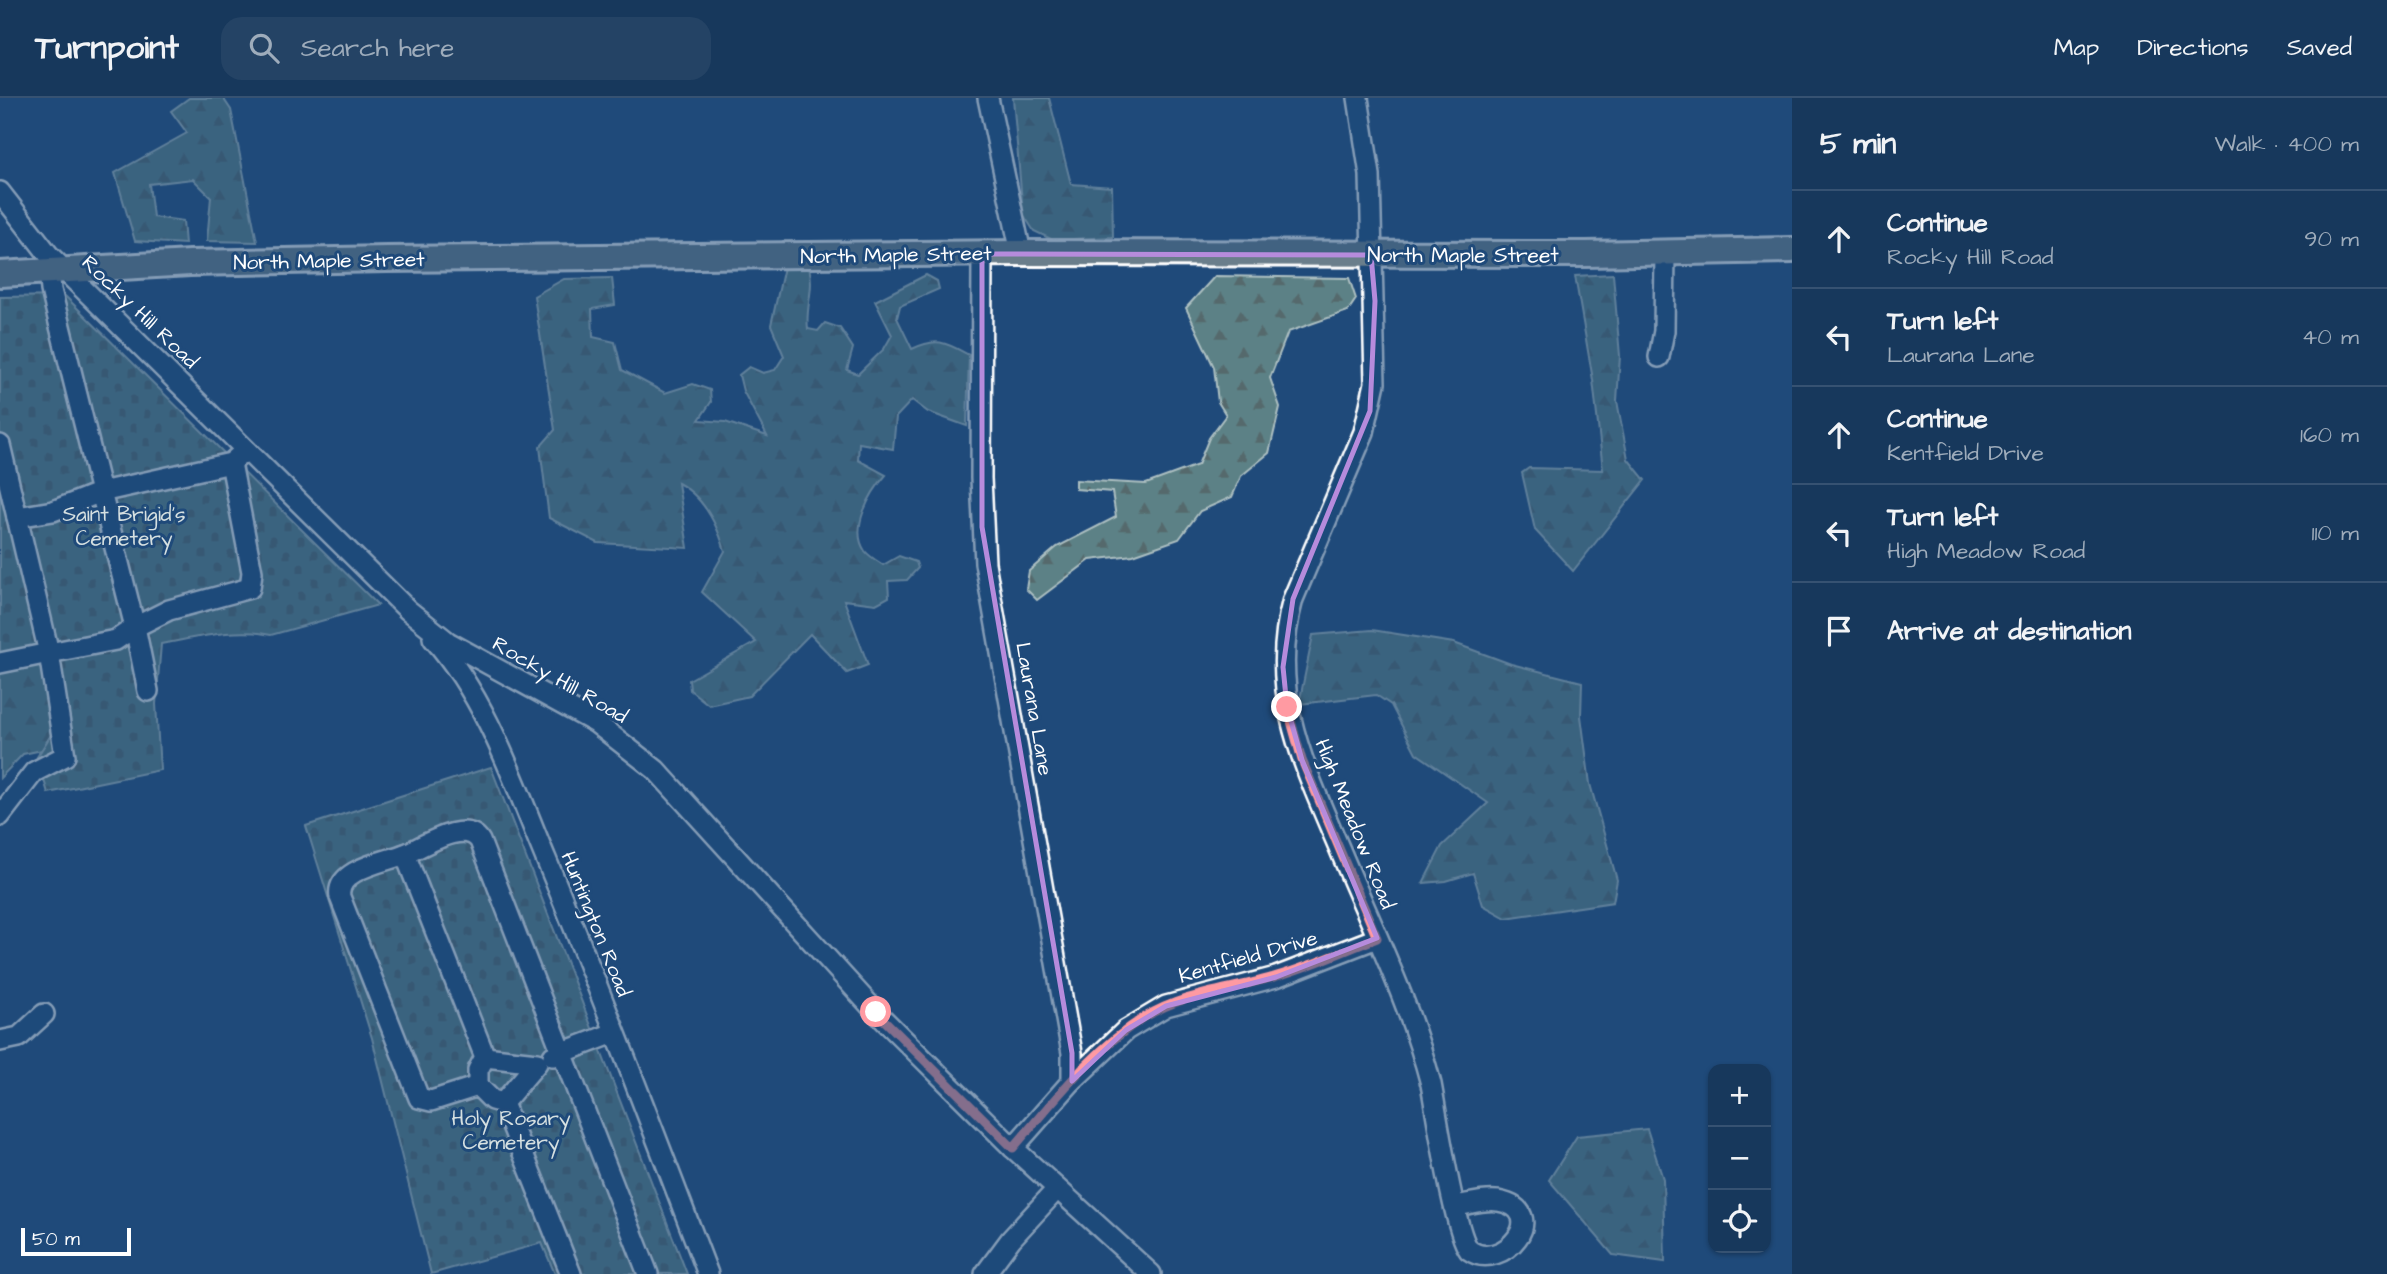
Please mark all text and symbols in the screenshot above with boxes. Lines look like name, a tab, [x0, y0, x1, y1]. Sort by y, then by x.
search box	[221, 17, 711, 80]
text: Turnpoint	[35, 25, 179, 71]
icon: search	[245, 29, 283, 67]
text: Search here	[301, 30, 454, 66]
text: Map	[2054, 31, 2099, 65]
text: Directions	[2137, 31, 2249, 65]
text: Saved	[2287, 31, 2352, 65]
text: 5 min	[1820, 123, 1896, 165]
text: Walk · 400 m	[2214, 128, 2359, 160]
text: Continue	[1887, 205, 1988, 241]
icon: ahead	[1820, 220, 1858, 258]
text: 90 m	[2304, 223, 2359, 255]
street label: North Maple Street	[800, 239, 992, 272]
street label: North Maple Street	[1367, 241, 1559, 271]
text: Rocky Hill Road	[1887, 241, 2054, 273]
street label: North Maple Street	[233, 245, 425, 278]
street label: Rocky Hill Road	[74, 249, 205, 377]
text: Turn left	[1887, 303, 1998, 339]
icon: left	[1820, 318, 1858, 356]
text: 40 m	[2302, 321, 2359, 353]
text: Laurana Lane	[1887, 339, 2035, 371]
text: Continue	[1887, 401, 1988, 437]
icon: ahead	[1820, 416, 1858, 454]
text: 160 m	[2300, 419, 2359, 451]
text: Kentfield Drive	[1887, 437, 2044, 469]
text: Turn left	[1887, 499, 1998, 535]
park label: Saint Brigid's Cemetery	[62, 500, 186, 555]
icon: left	[1820, 514, 1858, 552]
text: 110 m	[2311, 517, 2359, 549]
text: High Meadow Road	[1887, 535, 2085, 567]
icon: arrive	[1820, 612, 1858, 650]
text: Arrive at destination	[1887, 613, 2132, 649]
street label: Rocky Hill Road	[486, 629, 633, 732]
street label: Laurana Lane	[1008, 640, 1060, 778]
route end	[1271, 691, 1302, 722]
street label: High Meadow Road	[1306, 735, 1402, 914]
street label: Huntington Road	[552, 847, 638, 1002]
street label: Kentfield Drive	[1175, 923, 1321, 991]
route start	[860, 996, 891, 1027]
map controls	[1708, 1064, 1771, 1253]
button: +	[1708, 1064, 1771, 1127]
park label: Holy Rosary Cemetery	[452, 1104, 571, 1159]
button: −	[1708, 1127, 1771, 1190]
button: locate	[1708, 1190, 1771, 1253]
scale bar	[21, 1225, 131, 1257]
text: 50 m	[32, 1226, 80, 1253]

